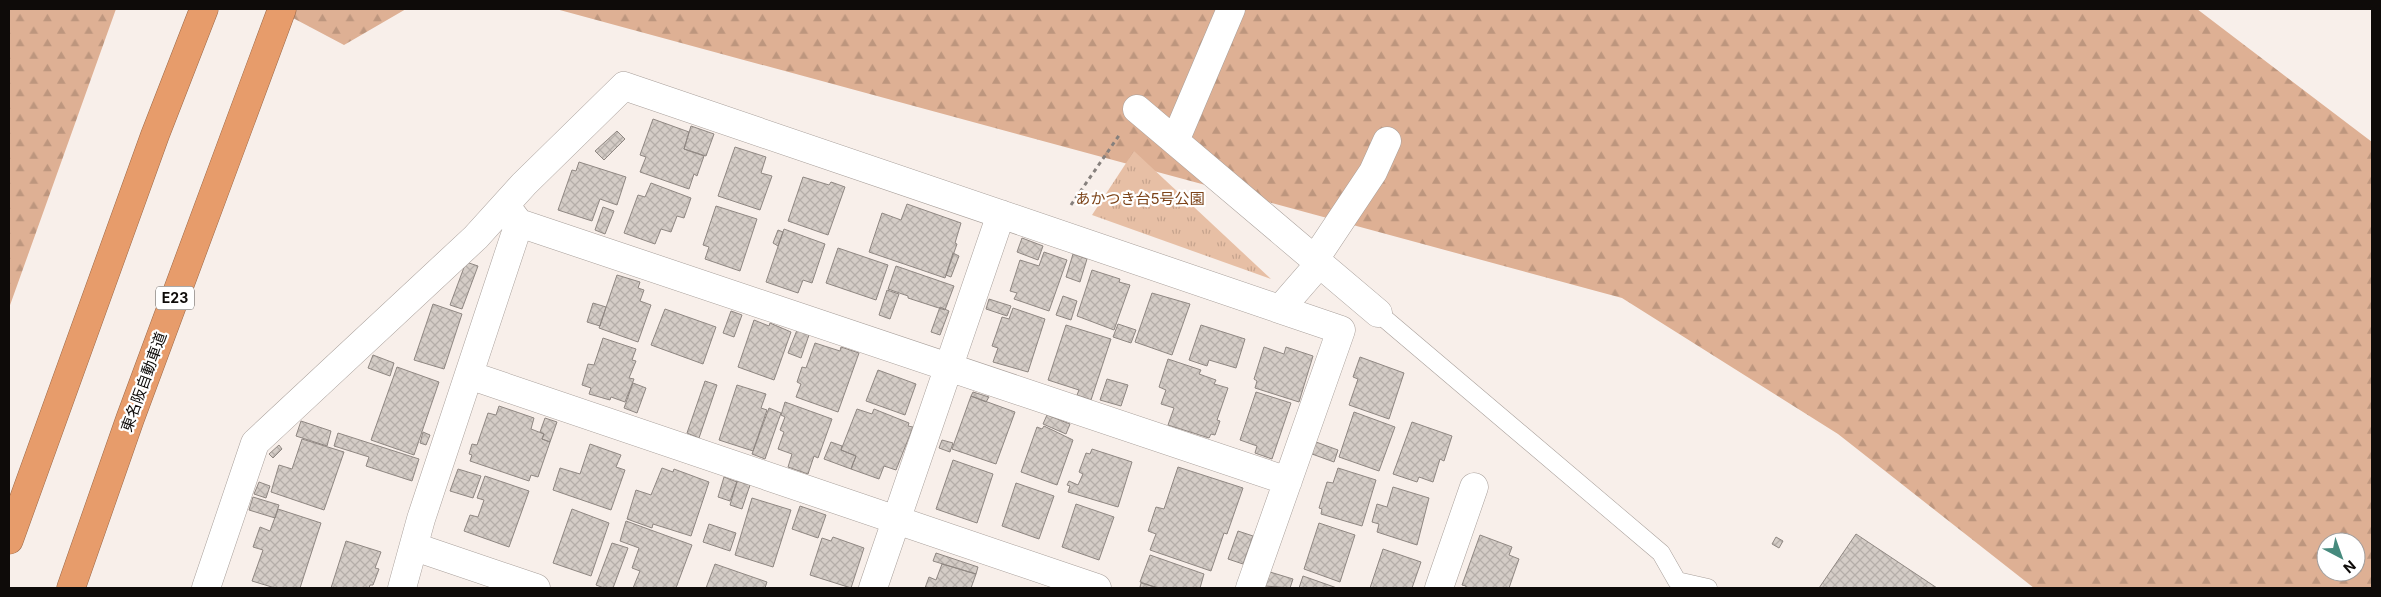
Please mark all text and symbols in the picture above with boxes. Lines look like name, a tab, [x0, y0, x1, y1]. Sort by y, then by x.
park label: あかつき台5号公園	[1075, 189, 1205, 208]
road number: E23	[156, 286, 194, 310]
street label: 東名阪自動車道	[117, 329, 170, 434]
north arrow	[2316, 532, 2366, 582]
text: N	[2340, 557, 2359, 577]

